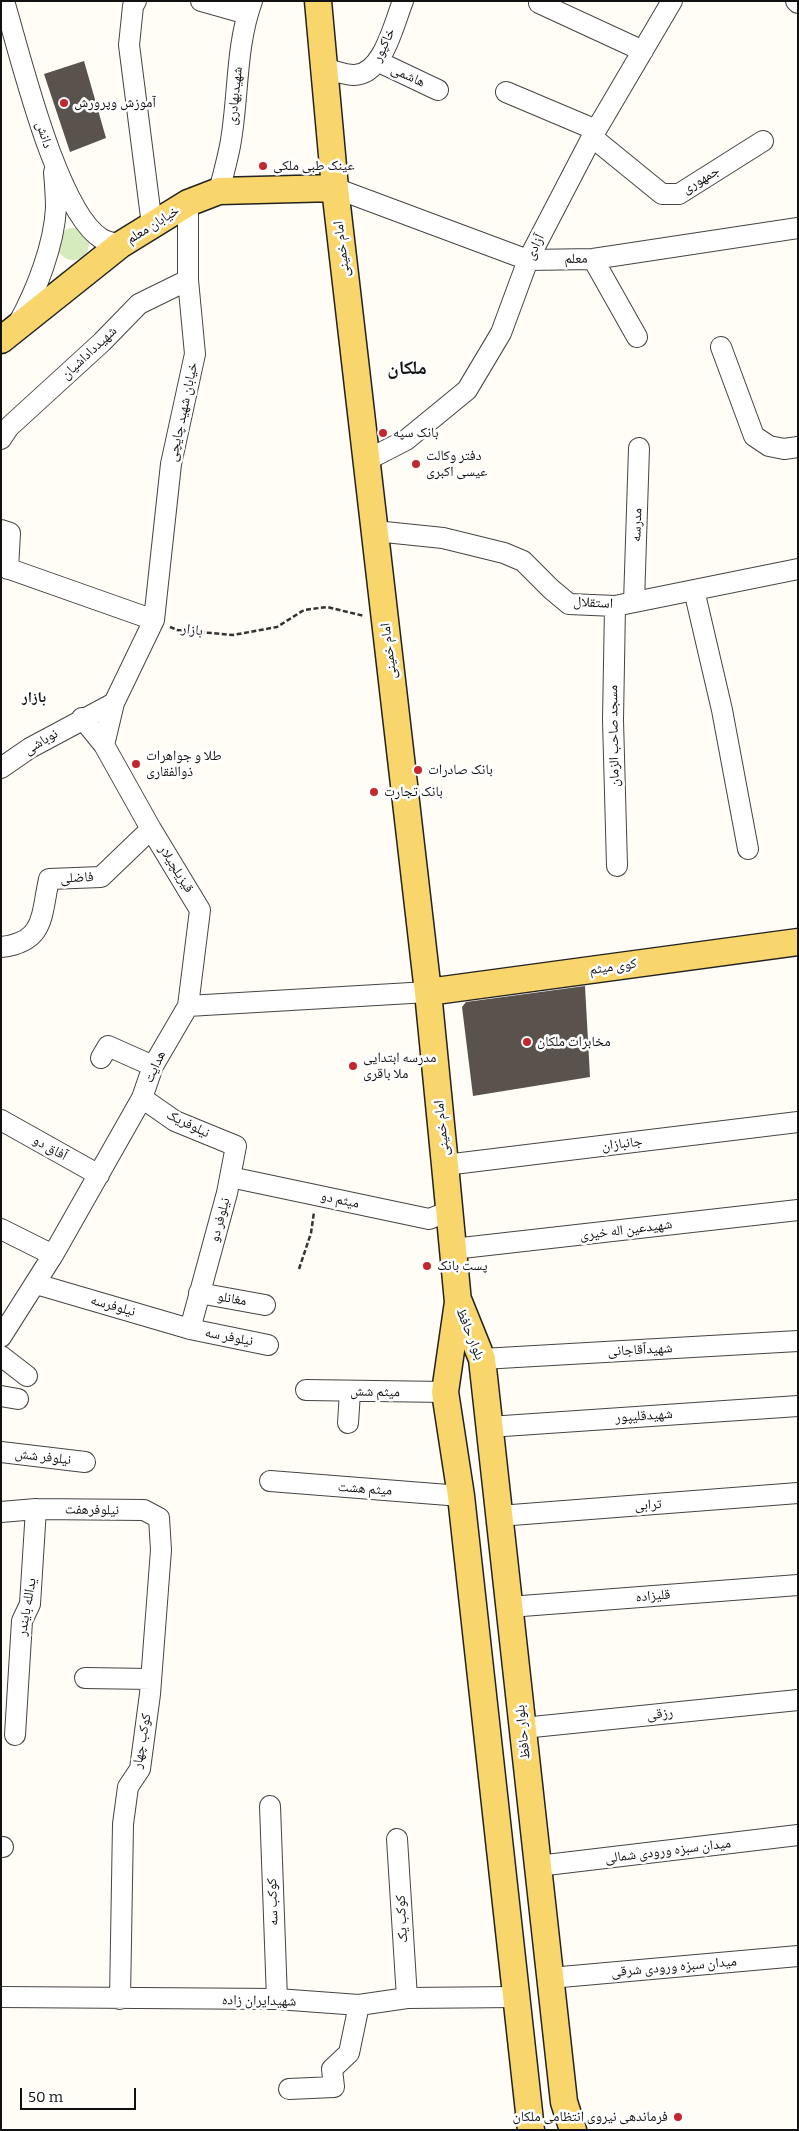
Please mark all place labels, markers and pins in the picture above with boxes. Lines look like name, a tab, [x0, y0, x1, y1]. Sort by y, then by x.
place label: آموزش وپرورش	[74, 95, 156, 111]
marker: آموزش وپرورش	[58, 97, 70, 109]
place label: عینک طبی ملکی	[273, 158, 354, 174]
marker: عینک طبی ملکی	[257, 160, 269, 172]
place label: بانک سپه	[393, 425, 438, 441]
marker: بانک سپه	[377, 427, 389, 439]
place label: دفتر وکالت عیسی اکبری	[426, 448, 487, 481]
marker: دفتر وکالت عیسی اکبری	[410, 458, 422, 470]
place label: طلا و جواهرات ذوالفقاری	[146, 748, 222, 780]
marker: طلا و جواهرات ذوالفقاری	[130, 758, 142, 770]
place label: بانک صادرات	[428, 762, 493, 778]
marker: بانک صادرات	[412, 764, 424, 776]
place label: بانک تجارت	[384, 784, 443, 800]
marker: بانک تجارت	[368, 786, 380, 798]
place label: مخابرات ملکان	[537, 1034, 611, 1050]
marker: مخابرات ملکان	[521, 1036, 533, 1048]
place label: مدرسه ابتدایی ملا باقری	[363, 1050, 436, 1082]
marker: مدرسه ابتدایی ملا باقری	[347, 1060, 359, 1072]
place label: پست بانک	[437, 1258, 487, 1274]
marker: پست بانک	[421, 1260, 433, 1272]
place label: فرماندهی نیروی انتظامی ملکان	[513, 2109, 668, 2125]
marker: فرماندهی نیروی انتظامی ملکان	[672, 2111, 684, 2123]

